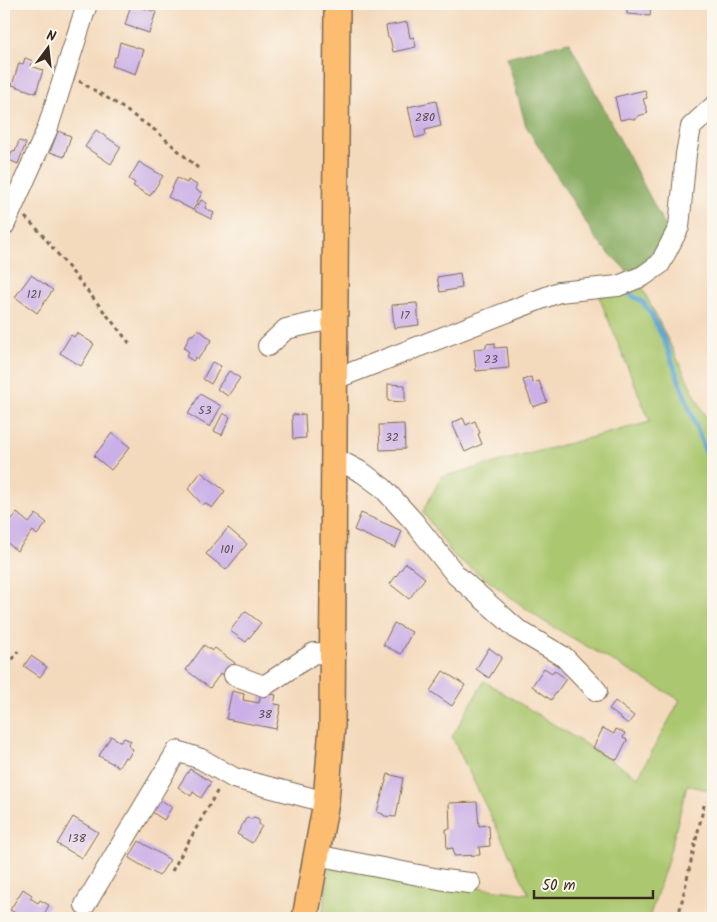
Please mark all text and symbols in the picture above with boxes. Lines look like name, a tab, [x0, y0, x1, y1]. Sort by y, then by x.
north arrow	[22, 22, 72, 72]
text: N	[44, 25, 58, 48]
house number: 280	[415, 108, 435, 127]
house number: 121	[27, 285, 41, 304]
house number: 17	[400, 306, 410, 325]
house number: 23	[484, 350, 498, 369]
house number: 53	[198, 401, 212, 420]
house number: 32	[385, 428, 399, 447]
house number: 101	[220, 540, 234, 559]
house number: 38	[258, 705, 273, 724]
house number: 138	[68, 829, 87, 848]
scale bar	[534, 867, 653, 899]
text: 50 m	[542, 874, 576, 898]

